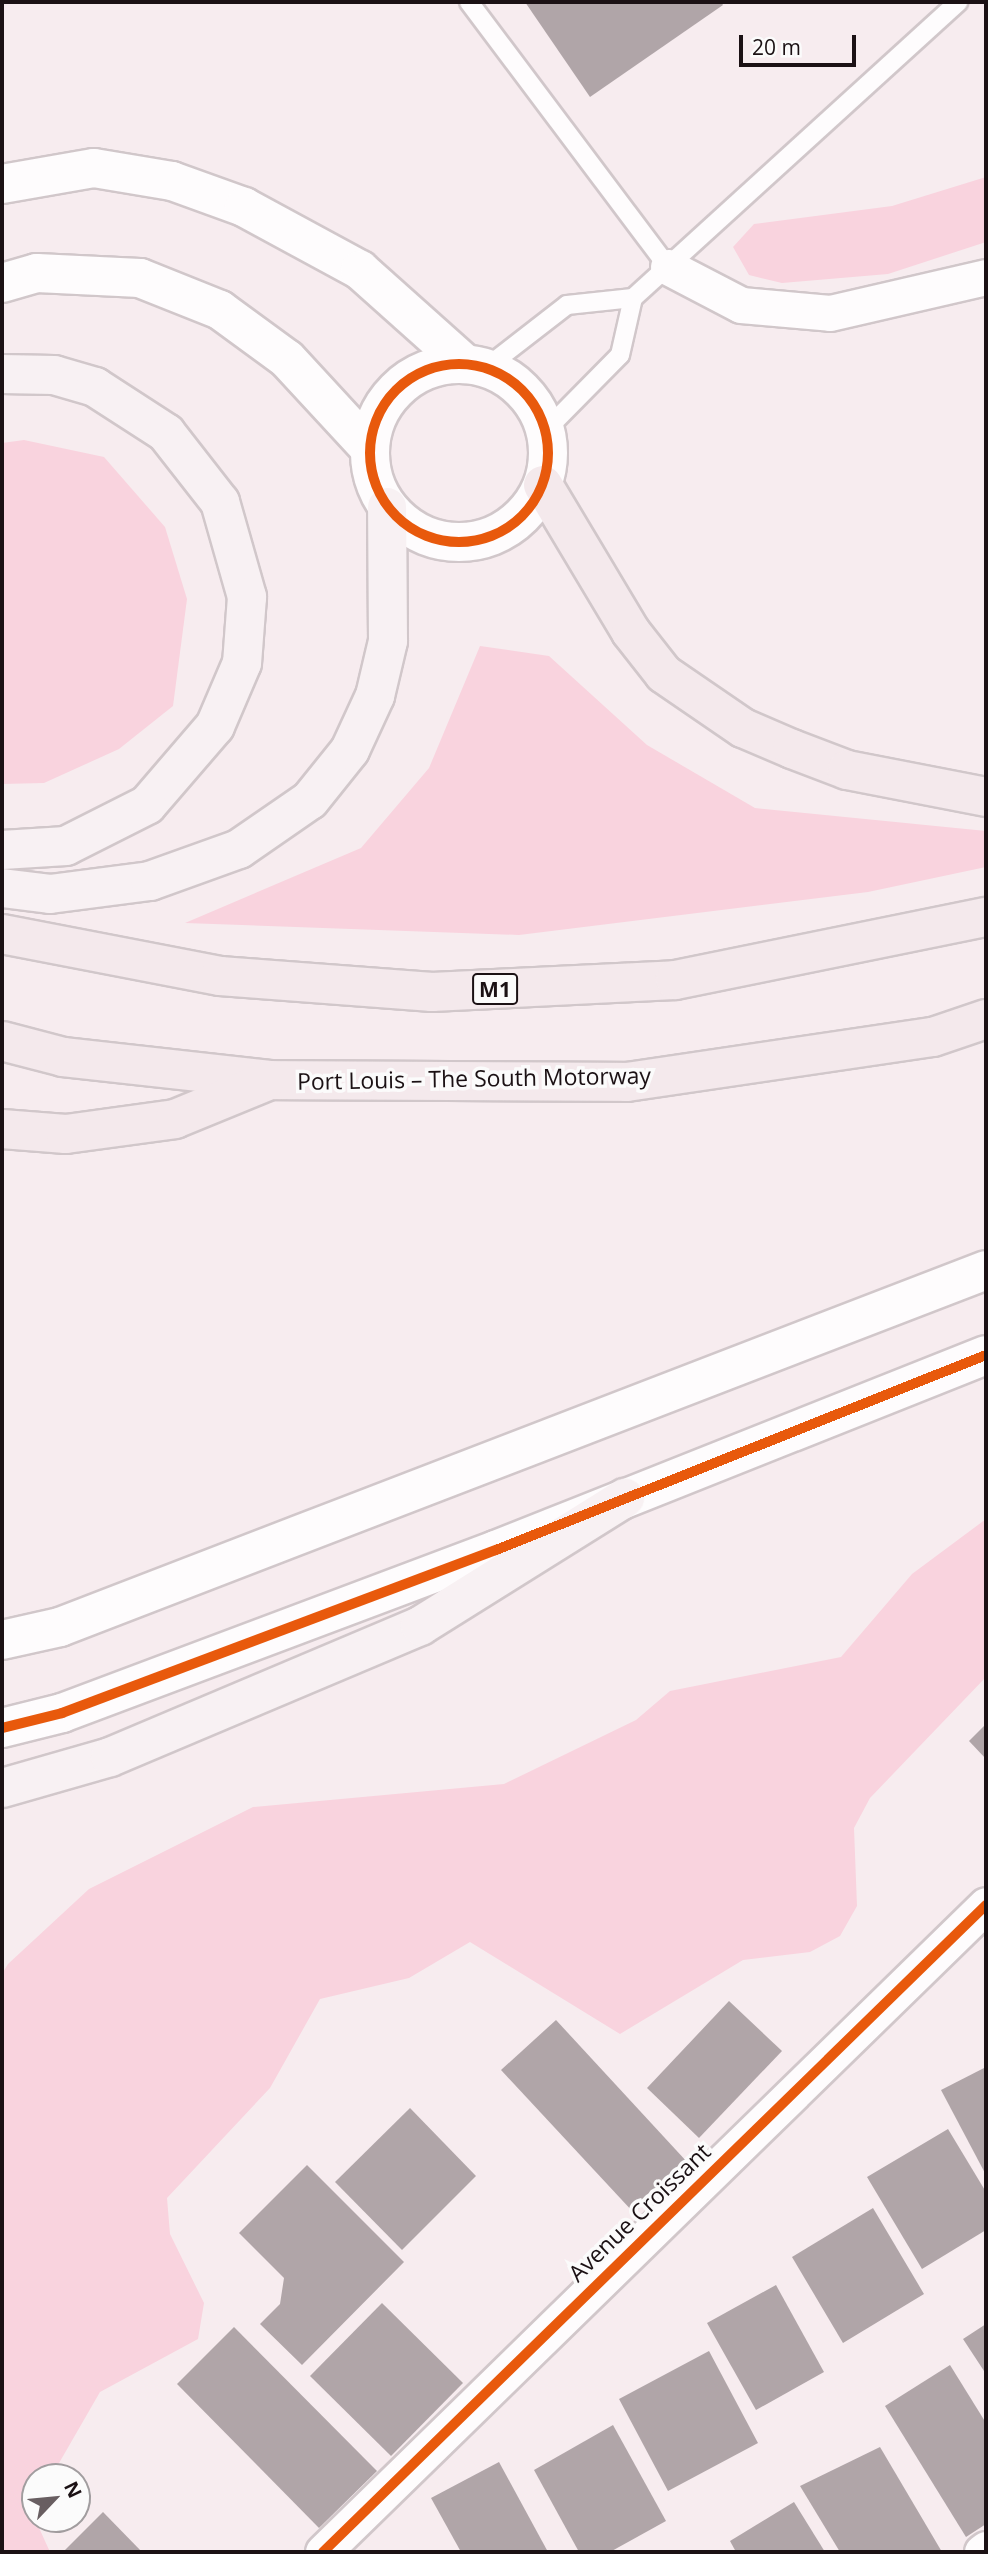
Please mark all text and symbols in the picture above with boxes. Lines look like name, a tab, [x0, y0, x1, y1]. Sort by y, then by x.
scale bar	[743, 21, 860, 65]
text: 20 m	[752, 33, 801, 61]
road number: M1	[470, 972, 520, 1006]
street label: Port Louis – The South Motorway	[297, 1061, 651, 1095]
street label: Avenue Croissant	[562, 2137, 716, 2287]
north arrow	[21, 2463, 91, 2533]
text: N	[58, 2477, 88, 2502]

